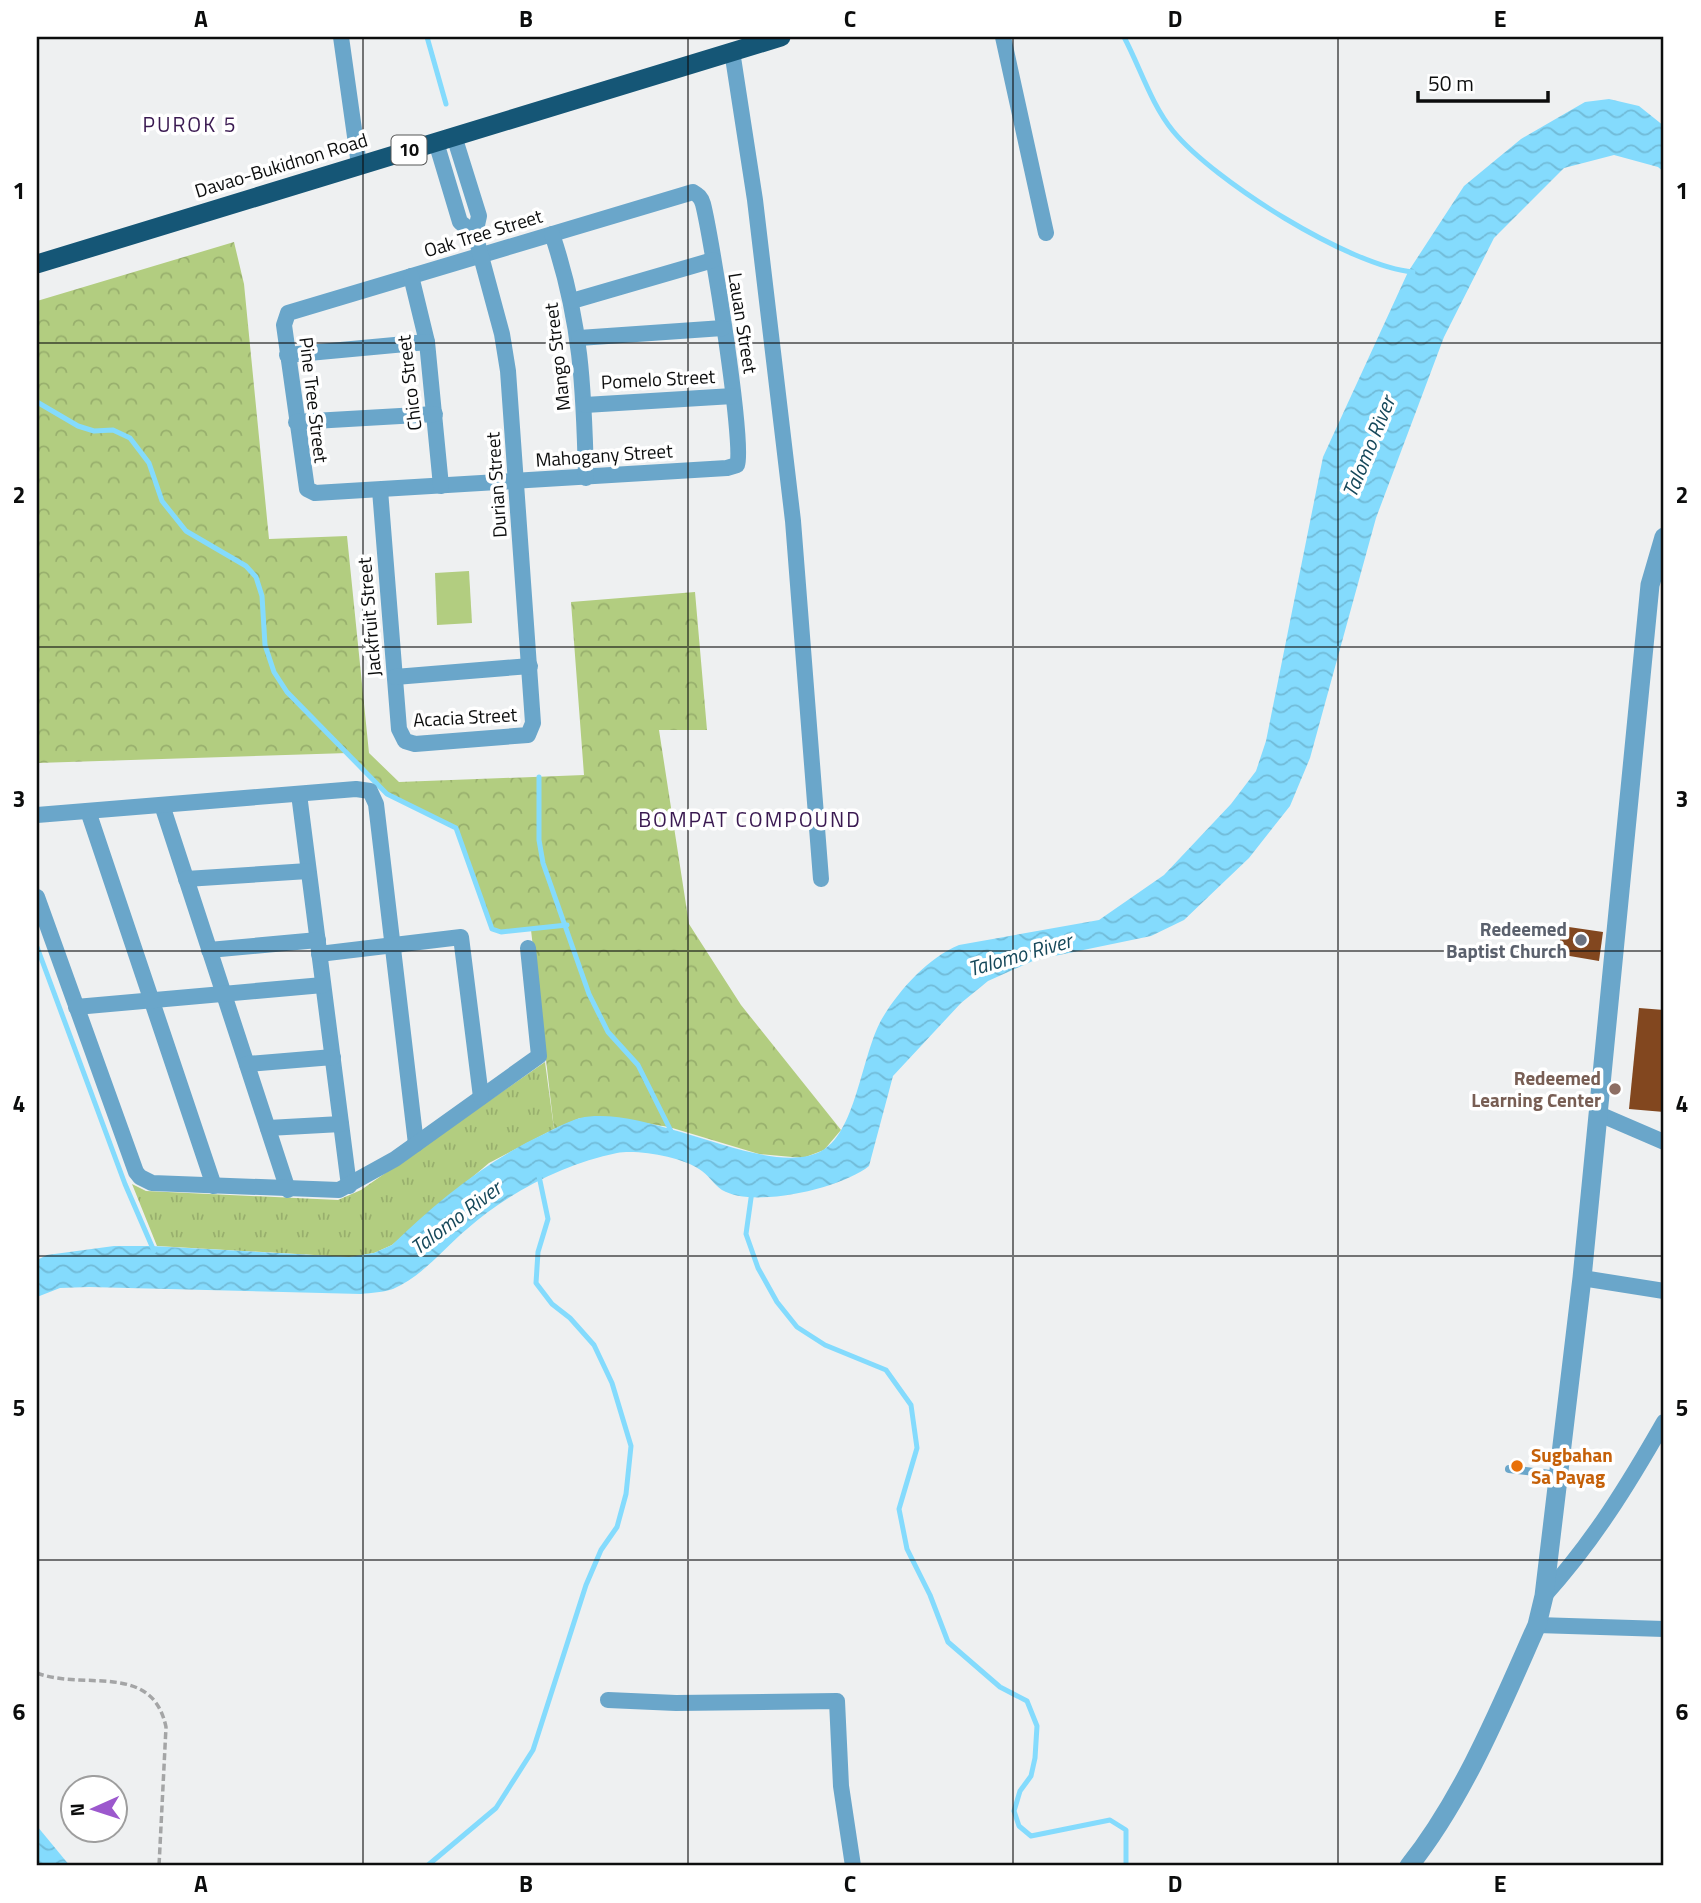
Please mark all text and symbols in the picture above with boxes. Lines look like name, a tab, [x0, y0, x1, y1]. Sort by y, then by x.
text: A	[194, 1, 208, 36]
text: B	[519, 1, 533, 36]
text: C	[844, 1, 856, 36]
text: D	[1168, 1, 1182, 36]
text: E	[1494, 1, 1506, 36]
scale bar	[1418, 60, 1547, 104]
text: 50 m	[1428, 67, 1474, 99]
district label: PUROK 5	[142, 108, 238, 140]
street label: Davao-Bukidnon Road	[191, 124, 371, 205]
road number: 10	[392, 135, 426, 164]
text: 1	[13, 173, 25, 208]
text: 1	[1676, 173, 1688, 208]
street label: Oak Tree Street	[420, 201, 546, 264]
street label: Lauan Street	[721, 270, 766, 376]
street label: Mango Street	[535, 301, 578, 413]
street label: Chico Street	[388, 333, 429, 433]
street label: Pine Tree Street	[292, 335, 337, 465]
street label: Pomelo Street	[600, 361, 716, 396]
water label: Talomo River	[1333, 389, 1404, 502]
street label: Durian Street	[477, 431, 514, 539]
street label: Mahogany Street	[534, 435, 674, 474]
text: 2	[13, 477, 25, 512]
text: 2	[1676, 477, 1688, 512]
street label: Jackfruit Street	[349, 556, 388, 678]
street label: Acacia Street	[412, 699, 518, 734]
text: 3	[13, 781, 25, 816]
text: 3	[1676, 781, 1688, 816]
district label: BOMPAT COMPOUND	[638, 803, 862, 835]
place label: Redeemed Baptist Church	[1446, 914, 1567, 965]
water label: Talomo River	[964, 923, 1078, 984]
marker: Redeemed Baptist Church	[1573, 932, 1589, 948]
place label: Redeemed Learning Center	[1471, 1063, 1601, 1114]
marker: Redeemed Learning Center	[1607, 1081, 1623, 1097]
text: 4	[13, 1086, 25, 1121]
text: 4	[1676, 1086, 1688, 1121]
water label: Talomo River	[403, 1171, 509, 1262]
text: 5	[13, 1390, 25, 1425]
text: 5	[1676, 1390, 1688, 1425]
place label: Sugbahan Sa Payag	[1531, 1440, 1613, 1491]
marker: Sugbahan Sa Payag	[1509, 1458, 1525, 1474]
text: 6	[13, 1694, 26, 1729]
text: 6	[1676, 1694, 1689, 1729]
north arrow	[60, 1773, 130, 1843]
text: N	[62, 1803, 91, 1817]
text: A	[194, 1866, 208, 1901]
text: B	[519, 1866, 533, 1901]
text: C	[844, 1866, 856, 1901]
text: D	[1168, 1866, 1182, 1901]
text: E	[1494, 1866, 1506, 1901]

